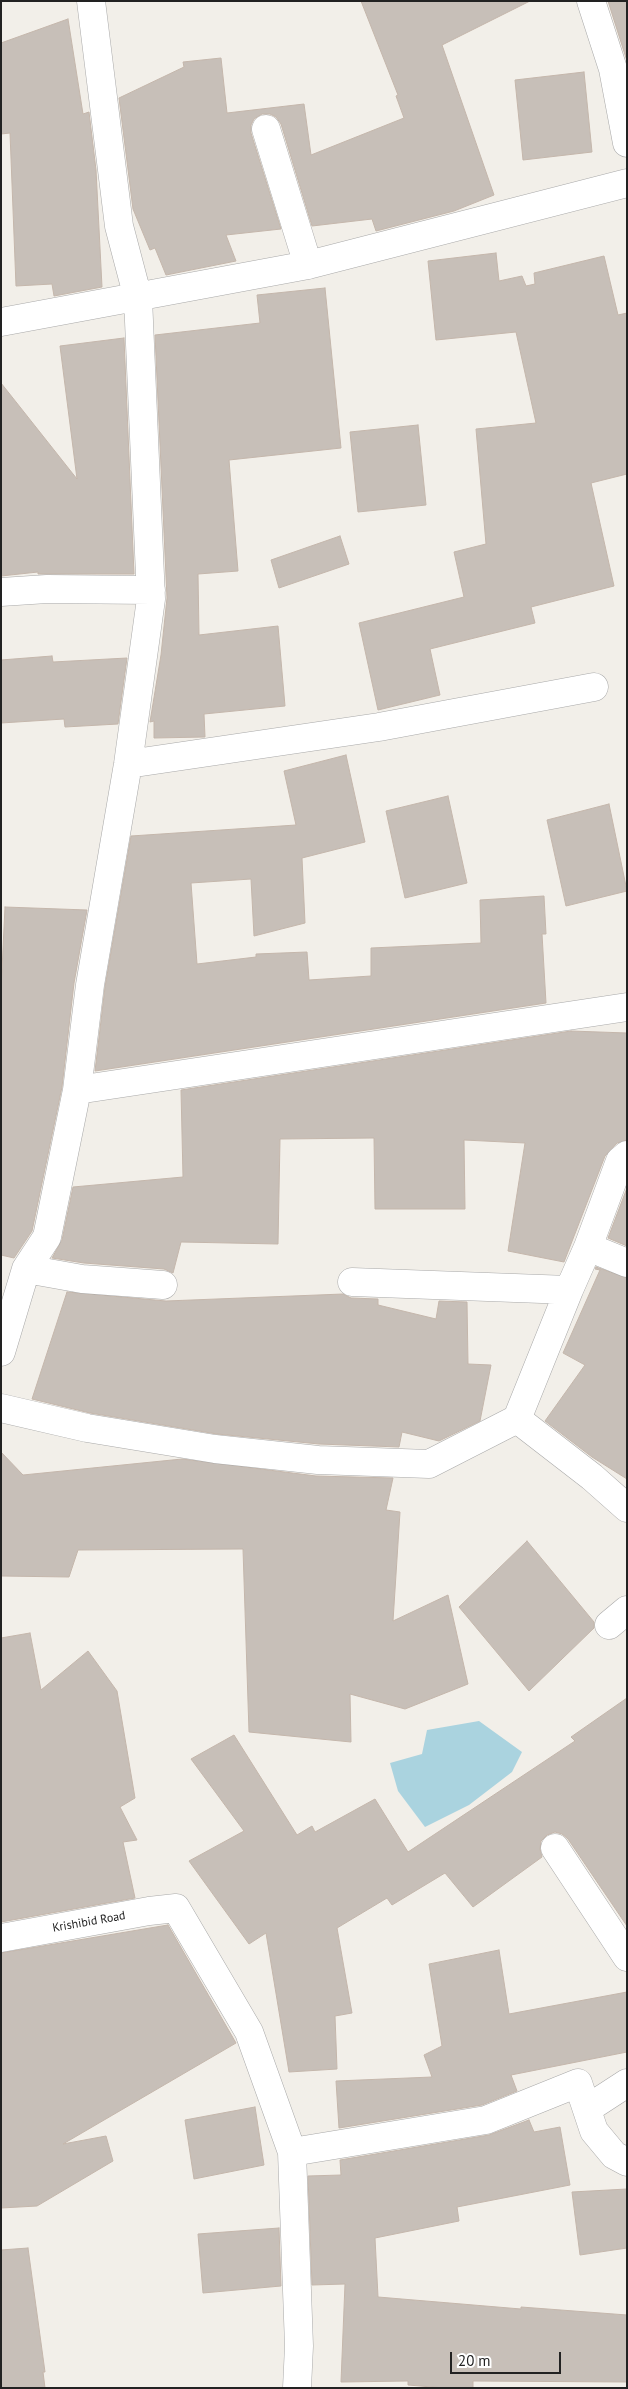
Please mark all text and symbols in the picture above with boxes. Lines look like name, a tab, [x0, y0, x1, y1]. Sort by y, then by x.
street label: Krishibid Road	[51, 1908, 127, 1936]
scale bar	[453, 2342, 564, 2374]
text: 20 m	[458, 2351, 491, 2370]

